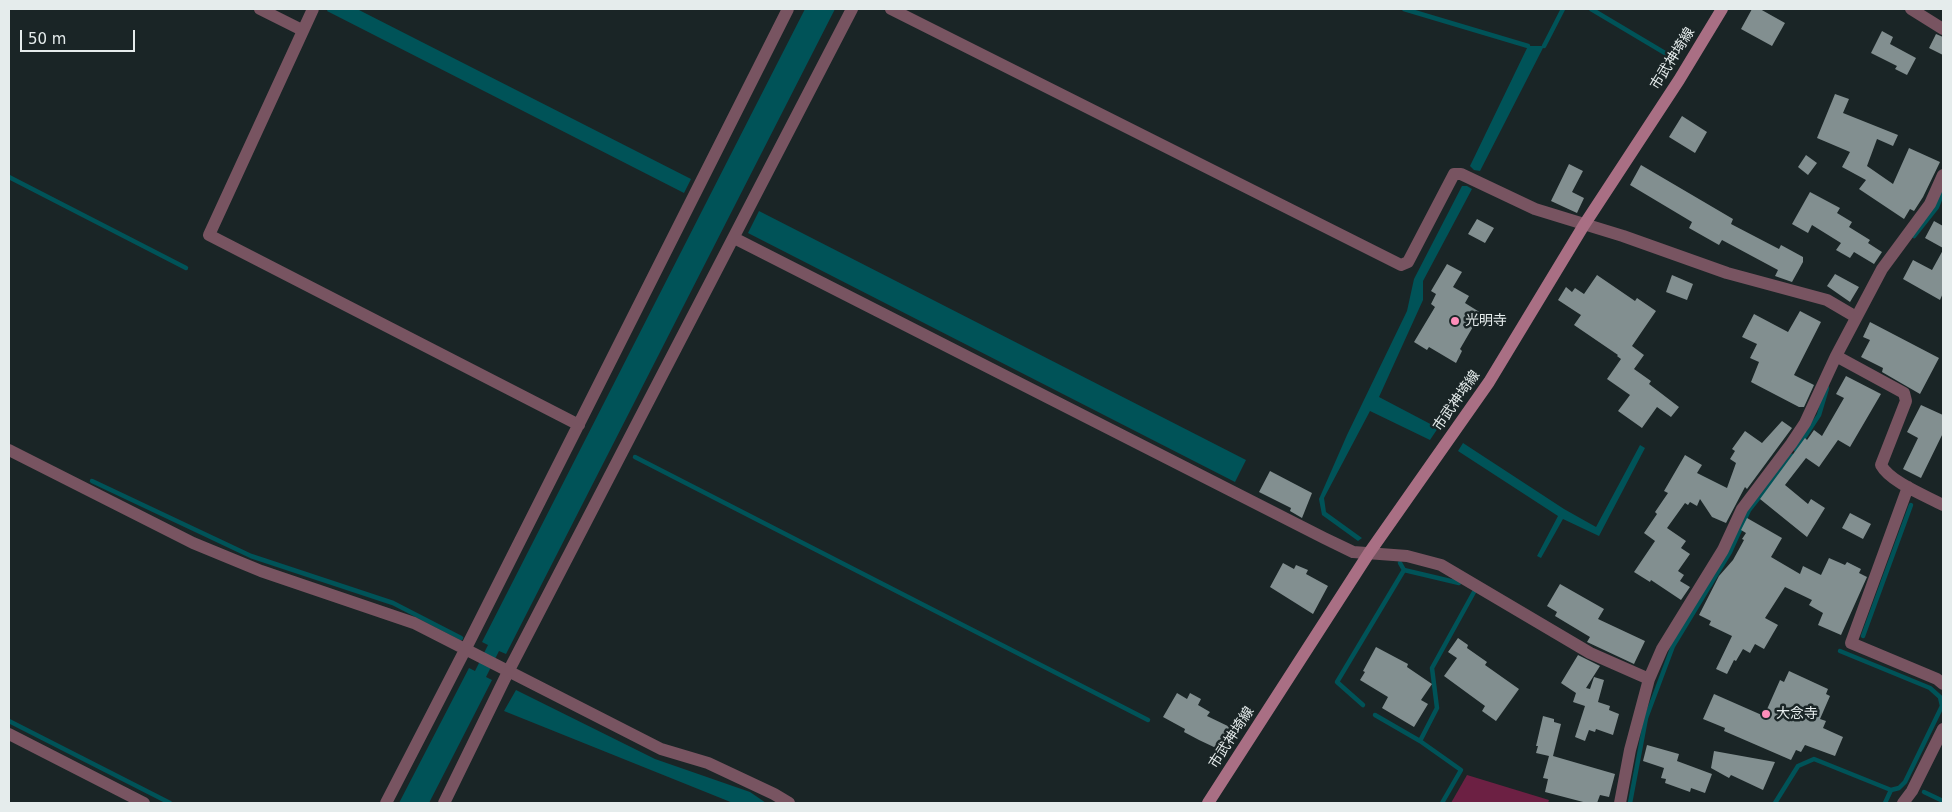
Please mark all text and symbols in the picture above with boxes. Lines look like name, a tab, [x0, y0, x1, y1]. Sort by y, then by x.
scale bar	[22, 20, 138, 52]
street label: 市武神埼線	[1647, 25, 1699, 93]
text: 50 m	[28, 30, 66, 48]
place label: 光明寺	[1465, 313, 1507, 329]
marker: 光明寺	[1449, 315, 1461, 327]
street label: 市武神埼線	[1430, 368, 1484, 434]
street label: 市武神埼線	[1206, 704, 1258, 772]
place label: 大念寺	[1776, 706, 1818, 722]
marker: 大念寺	[1760, 708, 1772, 720]

